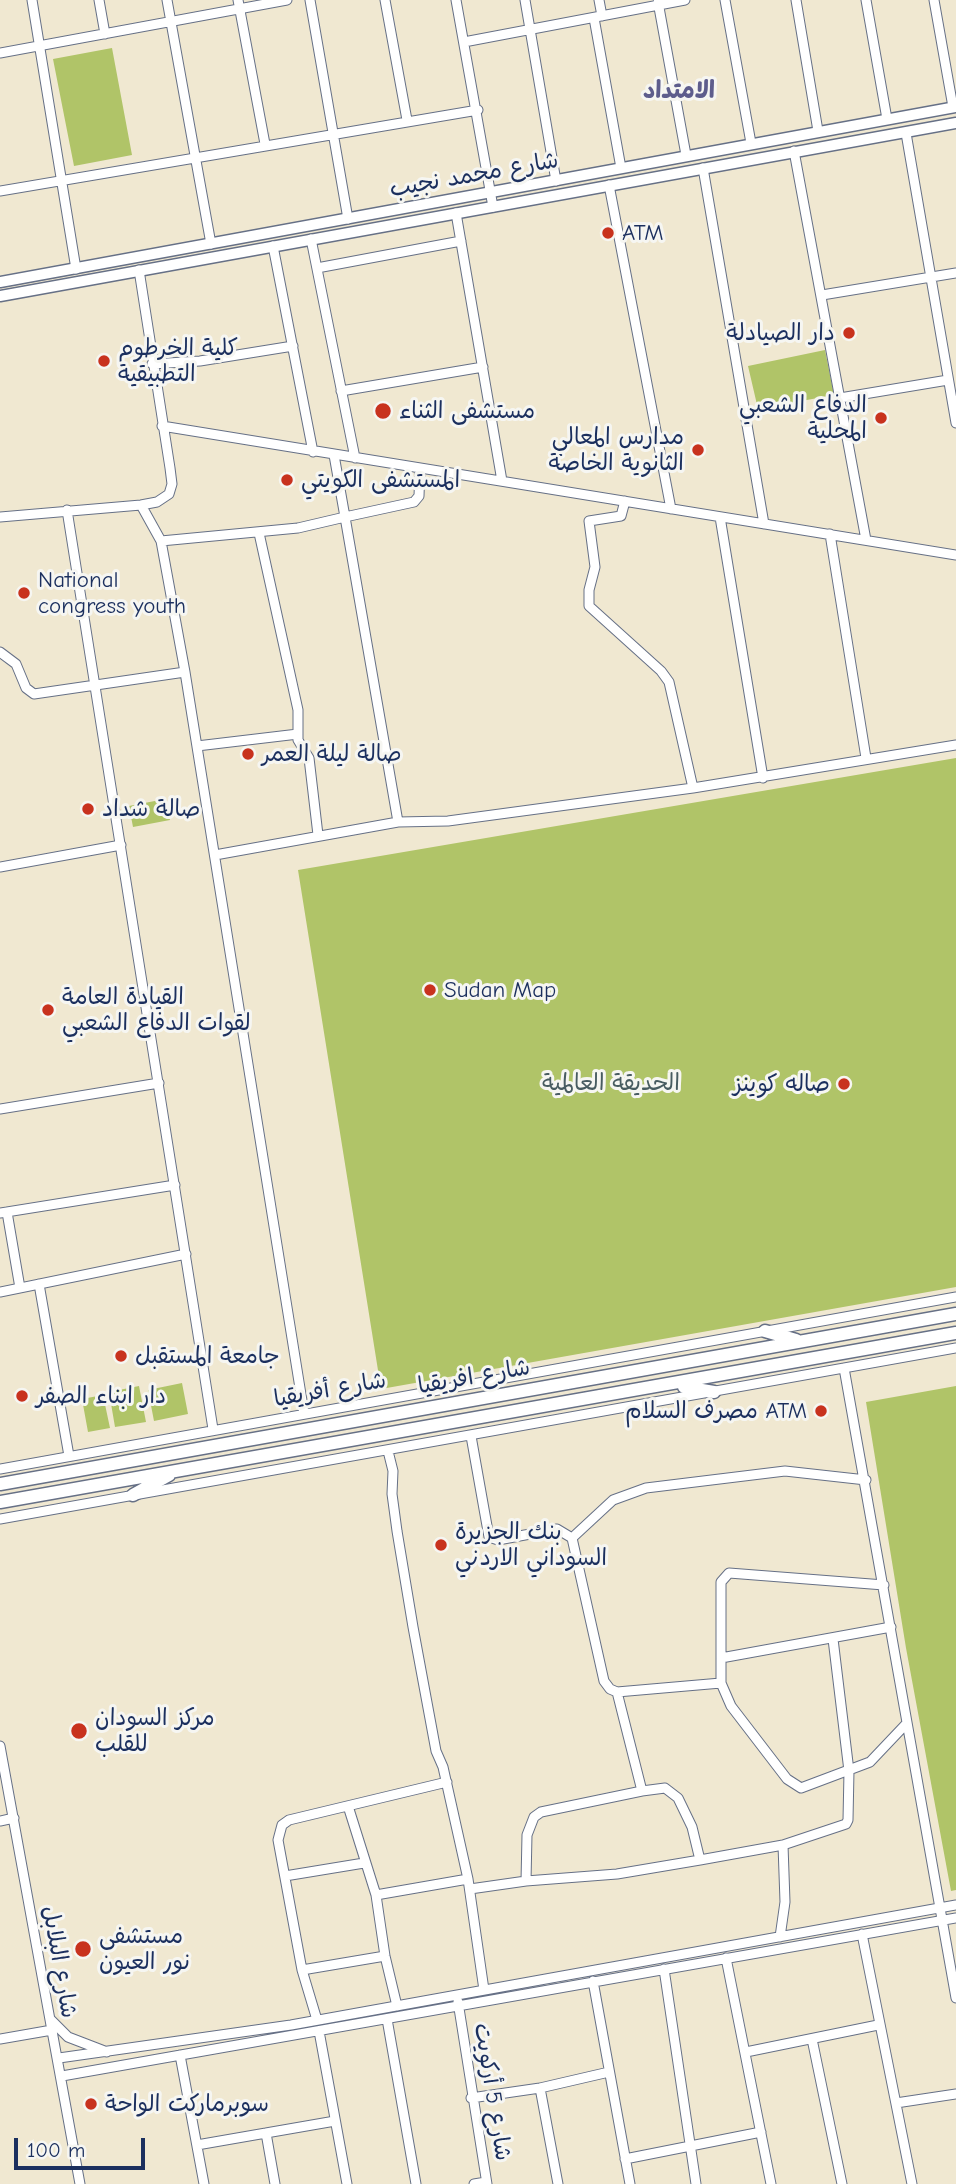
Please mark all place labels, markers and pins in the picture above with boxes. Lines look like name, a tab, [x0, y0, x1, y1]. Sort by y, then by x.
place label: ATM	[622, 219, 663, 247]
marker: ATM	[600, 225, 616, 241]
place label: دار الصيادلة	[726, 319, 835, 347]
marker: دار الصيادلة	[841, 325, 857, 341]
place label: كلية الخرطوم التطبيقية	[118, 334, 238, 388]
marker: كلية الخرطوم التطبيقية	[96, 353, 112, 369]
place label: الدفاع الشعبي المحلية	[739, 391, 867, 445]
place label: مستشفى الثناء	[399, 397, 535, 425]
marker: مستشفى الثناء	[373, 401, 393, 421]
marker: الدفاع الشعبي المحلية	[873, 410, 889, 426]
place label: مدارس المعالي الثانوية الخاصة	[549, 423, 684, 477]
marker: مدارس المعالي الثانوية الخاصة	[690, 442, 706, 458]
place label: المستشفى الكويتي	[301, 466, 460, 494]
marker: المستشفى الكويتي	[279, 472, 295, 488]
place label: National congress youth	[38, 566, 186, 620]
marker: National congress youth	[16, 585, 32, 601]
place label: صالة ليلة العمر	[262, 740, 402, 768]
marker: صالة ليلة العمر	[240, 746, 256, 762]
place label: صالة شداد	[102, 795, 200, 823]
marker: صالة شداد	[80, 801, 96, 817]
place label: Sudan Map	[444, 976, 556, 1004]
marker: Sudan Map	[422, 982, 438, 998]
place label: القيادة العامة لقوات الدفاع الشعبي	[62, 983, 251, 1037]
marker: القيادة العامة لقوات الدفاع الشعبي	[40, 1002, 56, 1018]
place label: صاله كوينز	[733, 1070, 830, 1098]
marker: صاله كوينز	[836, 1076, 852, 1092]
place label: جامعة المستقبل	[135, 1342, 280, 1370]
marker: جامعة المستقبل	[113, 1348, 129, 1364]
place label: دار ابناء الصفر	[36, 1382, 166, 1410]
marker: دار ابناء الصفر	[14, 1388, 30, 1404]
place label: مصرف السلام ATM	[625, 1397, 807, 1425]
marker: مصرف السلام ATM	[813, 1403, 829, 1419]
place label: بنك الجزيرة السوداني الاردني	[455, 1518, 607, 1572]
marker: بنك الجزيرة السوداني الاردني	[433, 1537, 449, 1553]
place label: مركز السودان للقلب	[95, 1704, 215, 1758]
marker: مركز السودان للقلب	[69, 1721, 89, 1741]
place label: مستشفى نور العيون	[99, 1922, 190, 1976]
marker: مستشفى نور العيون	[73, 1939, 93, 1959]
place label: سوبرماركت الواحة	[105, 2090, 269, 2118]
marker: سوبرماركت الواحة	[83, 2096, 99, 2112]

